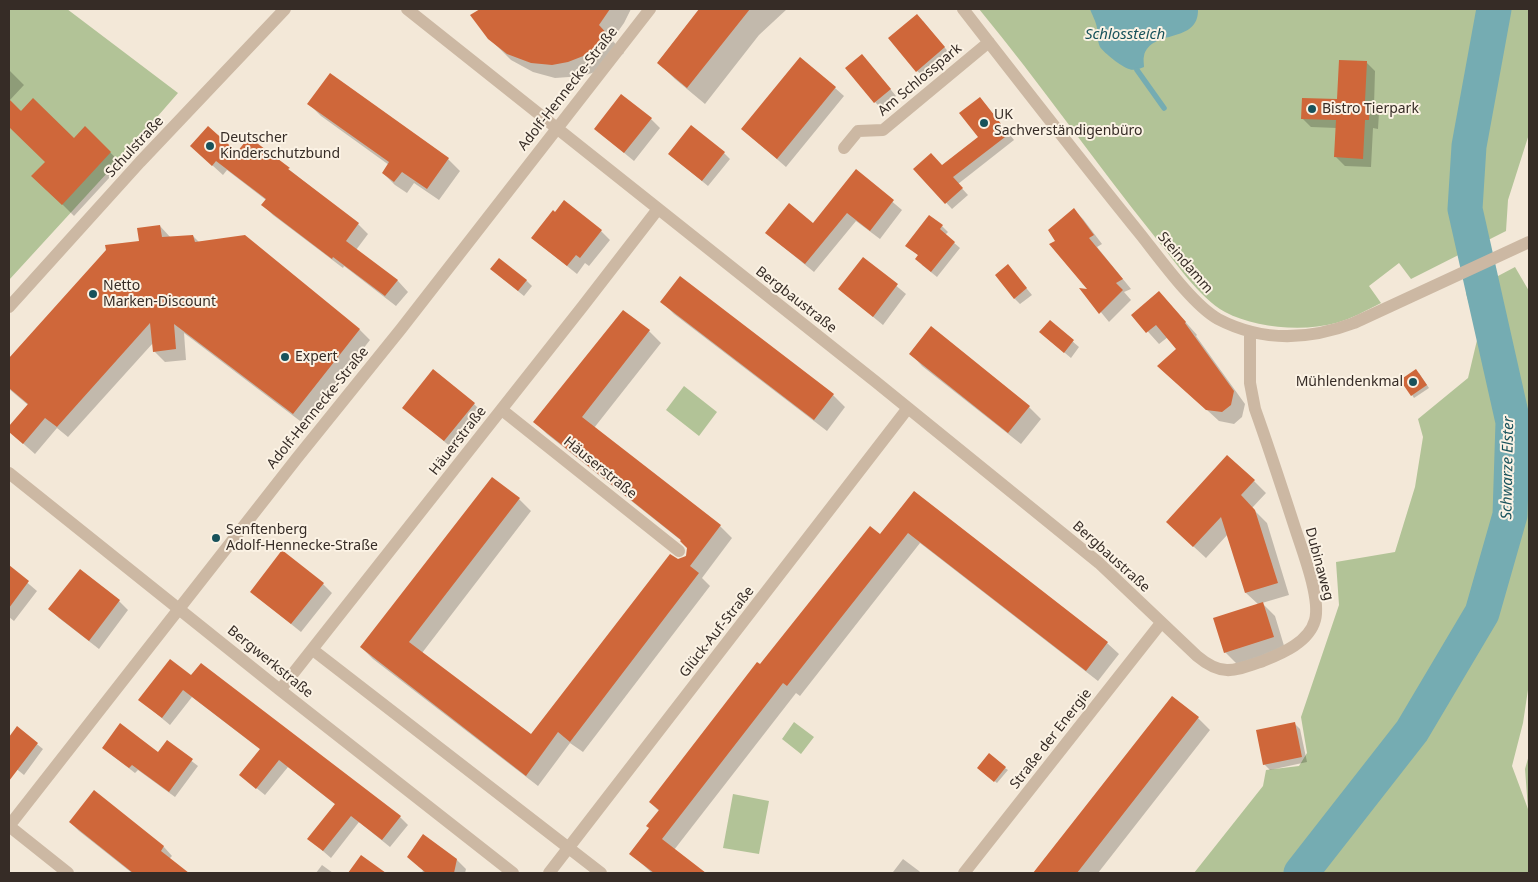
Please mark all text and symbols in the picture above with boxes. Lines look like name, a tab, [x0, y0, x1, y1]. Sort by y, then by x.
street label: Adolf-Hennecke-Straße	[515, 24, 621, 154]
water label: Schlossteich	[1085, 26, 1165, 44]
street label: Am Schlosspark	[875, 40, 965, 120]
place label: Bistro Tierpark	[1322, 101, 1419, 117]
marker: Bistro Tierpark	[1306, 103, 1318, 115]
place label: UK Sachverständigenbüro	[994, 107, 1143, 140]
street label: Schulstraße	[103, 113, 167, 181]
marker: UK Sachverständigenbüro	[978, 117, 990, 129]
place label: Deutscher Kinderschutzbund	[220, 130, 340, 162]
marker: Deutscher Kinderschutzbund	[204, 140, 216, 152]
street label: Steindamm	[1154, 229, 1216, 297]
street label: Bergbaustraße	[752, 263, 840, 337]
place label: Netto Marken-Discount	[103, 278, 216, 310]
marker: Netto Marken-Discount	[87, 288, 99, 300]
street label: Adolf-Hennecke-Straße	[264, 344, 372, 472]
place label: Expert	[295, 349, 338, 365]
marker: Expert	[279, 351, 291, 363]
place label: Mühlendenkmal	[1296, 374, 1403, 390]
marker: Mühlendenkmal	[1407, 376, 1419, 388]
street label: Häuerstraße	[426, 403, 490, 479]
water label: Schwarze Elster	[1498, 416, 1518, 520]
street label: Häuserstraße	[560, 433, 640, 503]
street label: Bergbaustraße	[1069, 518, 1153, 596]
place label: Senftenberg Adolf-Hennecke-Straße	[226, 522, 378, 554]
street label: Dubinaweg	[1301, 526, 1337, 602]
marker: Senftenberg Adolf-Hennecke-Straße	[210, 532, 222, 544]
street label: Glück-Auf-Straße	[676, 583, 758, 681]
street label: Bergwerkstraße	[224, 622, 316, 702]
street label: Straße der Energie	[1007, 686, 1095, 792]

